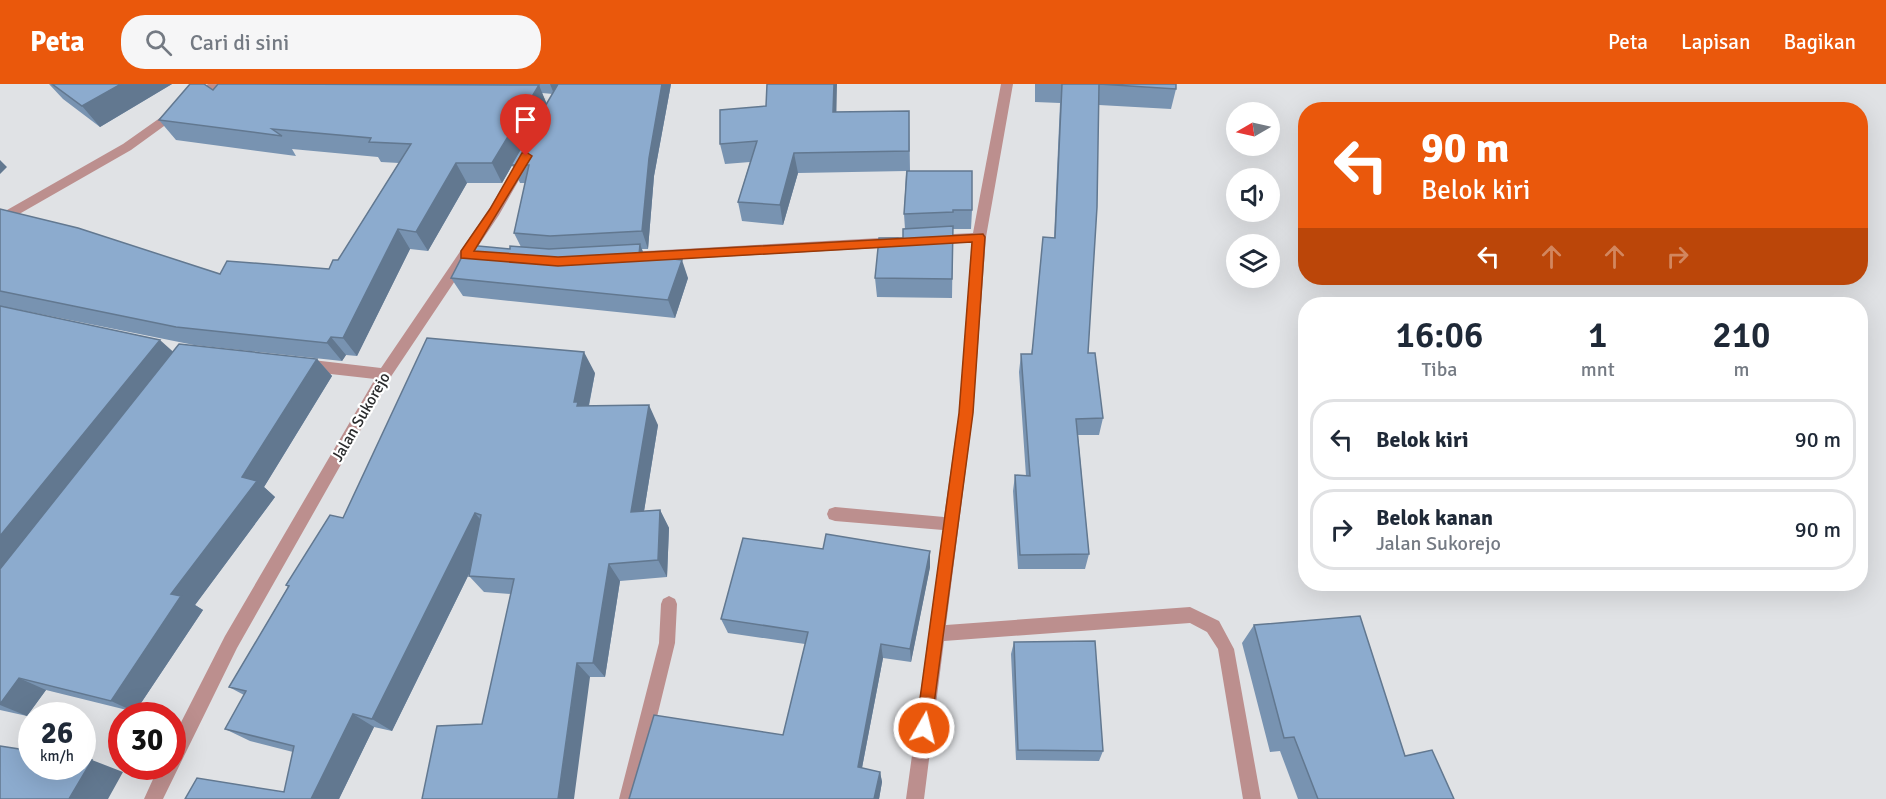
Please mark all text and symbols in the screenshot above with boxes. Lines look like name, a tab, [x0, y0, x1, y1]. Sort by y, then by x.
search box	[121, 15, 541, 69]
text: Peta	[30, 25, 85, 59]
icon: search	[142, 26, 175, 59]
text: Cari di sini	[190, 29, 289, 56]
text: Peta	[1608, 29, 1648, 55]
text: Lapisan	[1681, 29, 1750, 55]
text: Bagikan	[1783, 29, 1856, 55]
pin	[500, 94, 551, 156]
north arrow	[1226, 102, 1280, 156]
map controls	[1226, 102, 1280, 288]
icon: arrive	[509, 103, 542, 136]
text: 90 m	[1421, 123, 1510, 174]
icon: left	[1322, 126, 1400, 204]
button: sound	[1226, 168, 1280, 222]
text: Belok kiri	[1421, 174, 1530, 207]
button: layers	[1226, 234, 1280, 288]
icon: left	[1472, 240, 1505, 273]
icon: ahead	[1535, 240, 1568, 273]
icon: ahead	[1598, 240, 1631, 273]
icon: right	[1661, 240, 1694, 273]
text: 16:06	[1395, 313, 1483, 358]
text: 1	[1588, 313, 1608, 358]
text: 210	[1712, 313, 1771, 358]
text: Tiba	[1421, 357, 1457, 382]
text: mnt	[1581, 357, 1615, 382]
text: m	[1733, 357, 1749, 382]
street label: Jalan Sukorejo	[327, 369, 395, 465]
icon: left	[1325, 423, 1358, 456]
text: Belok kiri	[1376, 426, 1469, 453]
text: 90 m	[1795, 426, 1841, 453]
text: Belok kanan	[1376, 504, 1493, 531]
icon: right	[1325, 513, 1358, 546]
text: 90 m	[1795, 516, 1841, 543]
text: Jalan Sukorejo	[1376, 531, 1501, 556]
position arrow	[892, 696, 956, 760]
speed limit sign: 30	[108, 702, 186, 780]
text: 26	[41, 715, 73, 752]
text: km/h	[40, 747, 74, 765]

